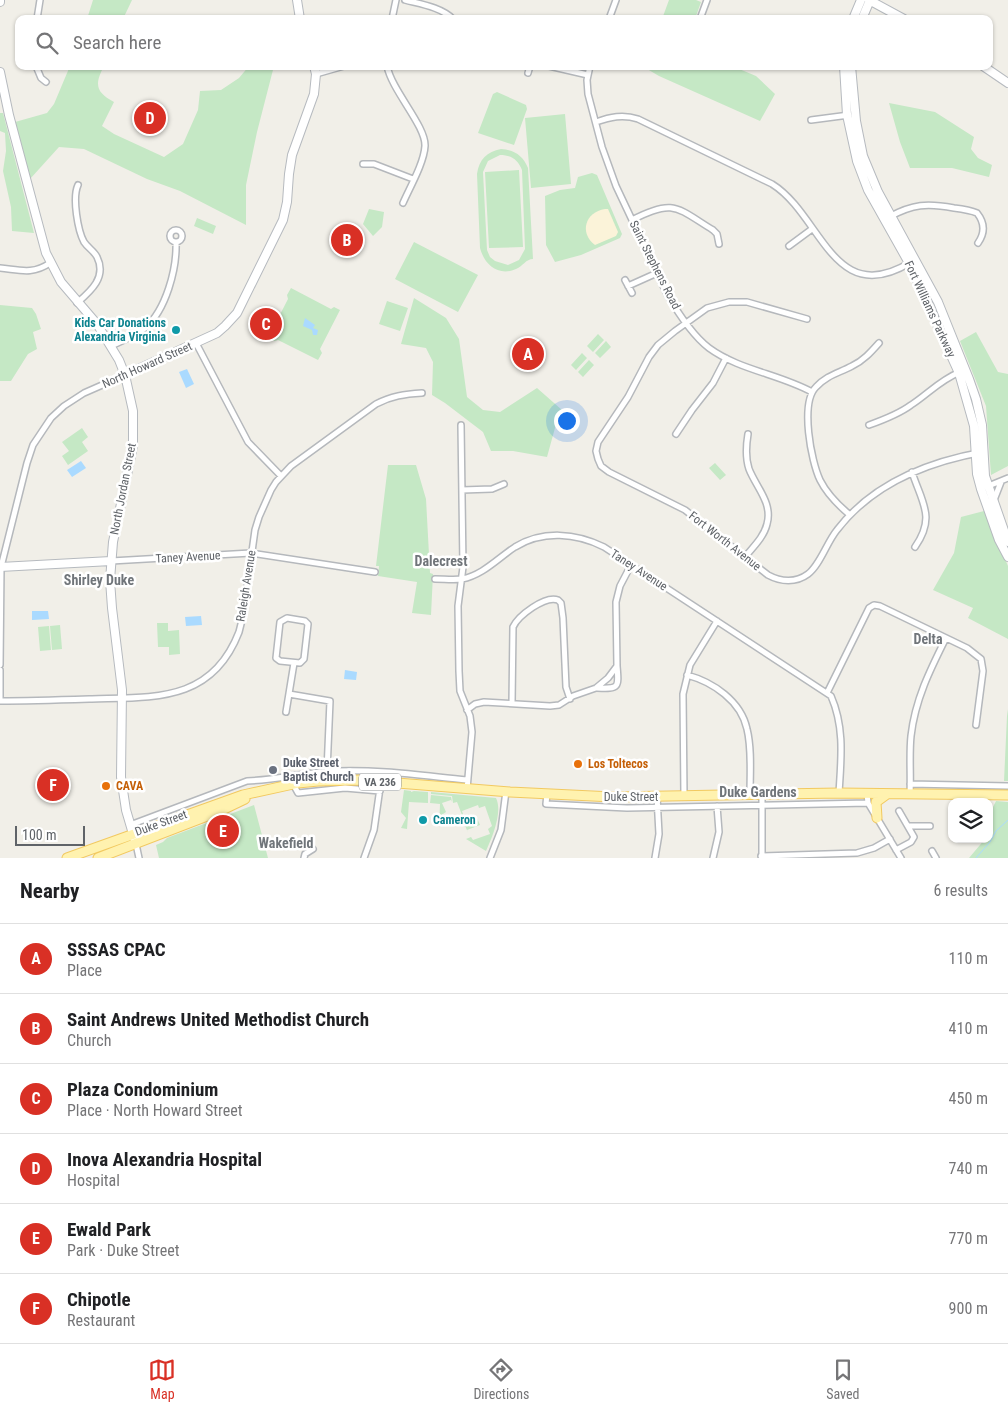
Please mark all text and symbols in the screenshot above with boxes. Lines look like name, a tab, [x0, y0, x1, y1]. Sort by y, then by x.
search box	[15, 15, 993, 70]
icon: search	[33, 29, 61, 57]
text: Search here	[73, 31, 161, 54]
pin: D	[134, 99, 166, 137]
street label: Saint Stephens Road	[627, 218, 683, 312]
pin: B	[331, 221, 363, 259]
street label: Fort Williams Parkway	[901, 258, 959, 360]
pin: C	[250, 305, 282, 343]
place label: Kids Car Donations Alexandria Virginia	[74, 316, 167, 344]
marker: Kids Car Donations Alexandria Virginia	[170, 324, 182, 336]
pin: A	[512, 335, 544, 373]
street label: North Howard Street	[100, 339, 195, 391]
your location	[554, 408, 580, 434]
street label: North Jordan Street	[107, 441, 139, 536]
street label: Fort Worth Avenue	[686, 509, 764, 574]
street label: Taney Avenue	[608, 546, 670, 594]
street label: Taney Avenue	[155, 548, 221, 566]
street label: Raleigh Avenue	[233, 549, 259, 623]
district label: Dalecrest	[414, 553, 468, 569]
district label: Shirley Duke	[64, 572, 134, 588]
district label: Delta	[913, 631, 943, 647]
place label: Duke Street Baptist Church	[283, 756, 354, 784]
place label: Los Toltecos	[588, 757, 649, 771]
marker: Los Toltecos	[572, 758, 584, 770]
marker: Duke Street Baptist Church	[267, 764, 279, 776]
pin: F	[37, 766, 69, 804]
road number: VA 236	[359, 774, 401, 790]
place label: CAVA	[116, 779, 144, 793]
marker: CAVA	[100, 780, 112, 792]
district label: Duke Gardens	[719, 784, 797, 800]
street label: Duke Street	[604, 790, 659, 804]
map controls	[948, 798, 993, 843]
button: layers	[948, 798, 993, 843]
street label: Duke Street	[133, 807, 189, 839]
pin: E	[207, 812, 239, 850]
place label: Cameron	[433, 813, 476, 827]
marker: Cameron	[417, 814, 429, 826]
scale bar	[15, 823, 85, 846]
text: 100 m	[22, 827, 57, 843]
district label: Wakefield	[259, 835, 314, 851]
text: Nearby	[20, 879, 79, 903]
text: 6 results	[933, 881, 988, 900]
text: SSSAS CPAC	[67, 938, 166, 961]
text: A	[31, 949, 41, 968]
text: 110 m	[949, 949, 988, 968]
text: Place	[67, 961, 102, 980]
text: Saint Andrews United Methodist Church	[67, 1008, 369, 1031]
text: B	[32, 1019, 40, 1038]
text: 410 m	[949, 1019, 988, 1038]
text: Church	[67, 1031, 111, 1050]
text: Plaza Condominium	[67, 1078, 218, 1101]
text: C	[31, 1089, 41, 1108]
text: 450 m	[949, 1089, 988, 1108]
text: Place · North Howard Street	[67, 1101, 243, 1120]
text: Inova Alexandria Hospital	[67, 1148, 262, 1171]
text: D	[31, 1159, 41, 1178]
text: 740 m	[949, 1159, 988, 1178]
text: Hospital	[67, 1171, 120, 1190]
text: Ewald Park	[67, 1218, 151, 1241]
text: E	[32, 1229, 40, 1248]
text: 770 m	[949, 1229, 988, 1248]
text: Park · Duke Street	[67, 1241, 179, 1260]
text: Chipotle	[67, 1288, 131, 1311]
text: F	[32, 1299, 40, 1318]
text: 900 m	[949, 1299, 988, 1318]
text: Restaurant	[67, 1311, 135, 1330]
tab: Map	[148, 1356, 176, 1402]
tab: Directions	[473, 1356, 529, 1402]
tab: Saved	[826, 1356, 860, 1402]

